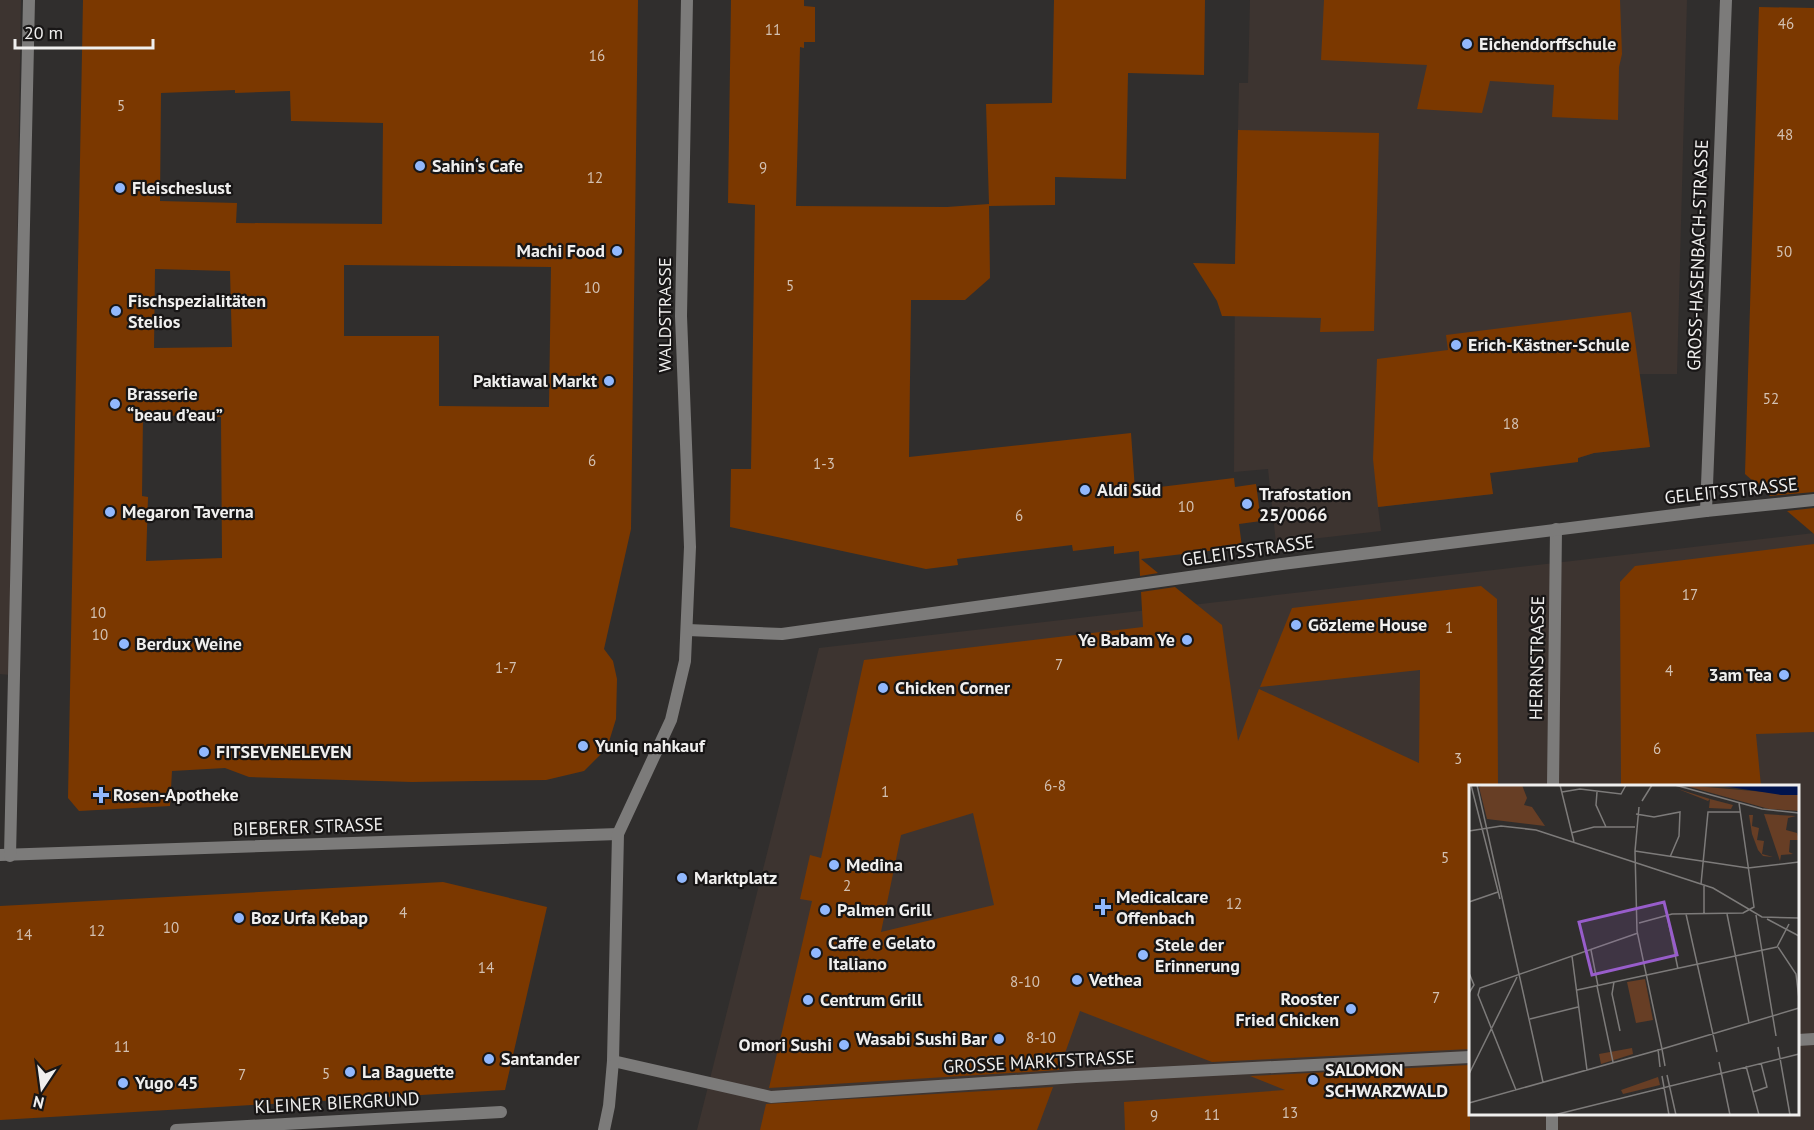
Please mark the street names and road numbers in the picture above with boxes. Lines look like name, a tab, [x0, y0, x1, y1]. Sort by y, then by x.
street label: GROSS-HASENBACH-STRASSE	[1682, 139, 1713, 371]
street label: WALDSTRASSE	[653, 257, 676, 373]
street label: GELEITSSTRASSE	[1663, 472, 1799, 509]
street label: GELEITSSTRASSE	[1180, 530, 1316, 571]
street label: HERRNSTRASSE	[1524, 596, 1549, 720]
street label: BIEBERER STRASSE	[232, 812, 384, 841]
street label: GROSSE MARKTSTRASSE	[943, 1045, 1135, 1078]
street label: KLEINER BIERGRUND	[254, 1087, 420, 1118]

